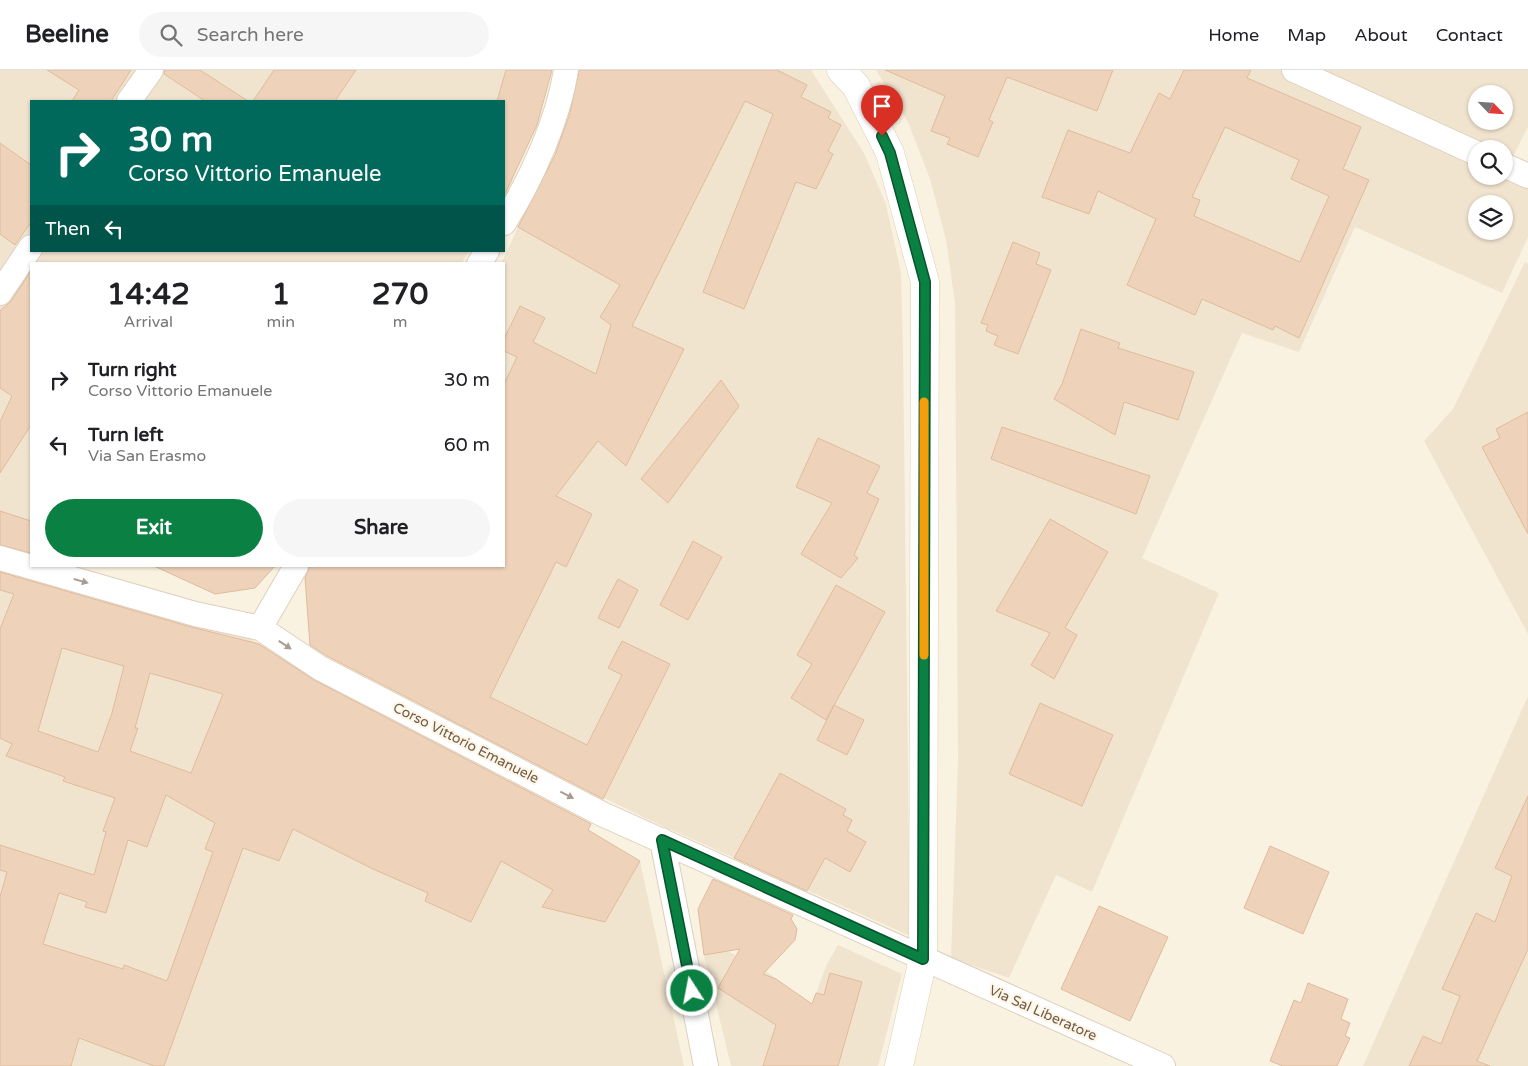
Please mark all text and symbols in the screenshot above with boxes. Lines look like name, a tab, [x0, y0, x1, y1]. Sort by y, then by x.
search box	[139, 12, 489, 57]
text: Beeline	[25, 20, 109, 49]
icon: search	[157, 21, 185, 49]
text: Search here	[197, 24, 304, 46]
text: Home	[1208, 24, 1259, 46]
text: Map	[1287, 24, 1326, 46]
text: About	[1354, 24, 1408, 46]
text: Contact	[1436, 24, 1503, 46]
pin	[861, 85, 903, 136]
north arrow	[1468, 85, 1512, 130]
map controls	[1468, 85, 1513, 240]
icon: arrive	[868, 92, 896, 120]
text: 30 m	[128, 119, 213, 161]
icon: right	[45, 120, 110, 185]
button: search	[1468, 140, 1513, 185]
text: Corso Vittorio Emanuele	[128, 161, 382, 187]
button: layers	[1468, 195, 1513, 240]
icon: left	[100, 215, 128, 243]
text: Then	[45, 218, 90, 240]
text: 14:42	[107, 276, 190, 313]
text: 1	[271, 276, 290, 313]
text: 270	[372, 276, 428, 313]
text: Arrival	[124, 312, 173, 332]
text: min	[267, 312, 295, 332]
text: m	[393, 312, 407, 332]
text: Turn right	[88, 359, 176, 381]
icon: right	[45, 366, 73, 394]
text: 30 m	[444, 369, 490, 391]
text: Corso Vittorio Emanuele	[88, 381, 272, 401]
text: Turn left	[88, 424, 164, 446]
icon: left	[45, 431, 73, 459]
text: 60 m	[444, 434, 490, 456]
text: Via San Erasmo	[88, 446, 206, 466]
button: Exit	[45, 499, 263, 557]
button: Share	[273, 499, 490, 557]
one-way arrow	[73, 577, 88, 585]
one-way arrow	[278, 640, 291, 649]
street label: Corso Vittorio Emanuele	[390, 699, 542, 787]
one-way arrow	[559, 791, 574, 799]
position arrow	[665, 964, 717, 1016]
street label: Via Sal Liberatore	[986, 982, 1100, 1044]

